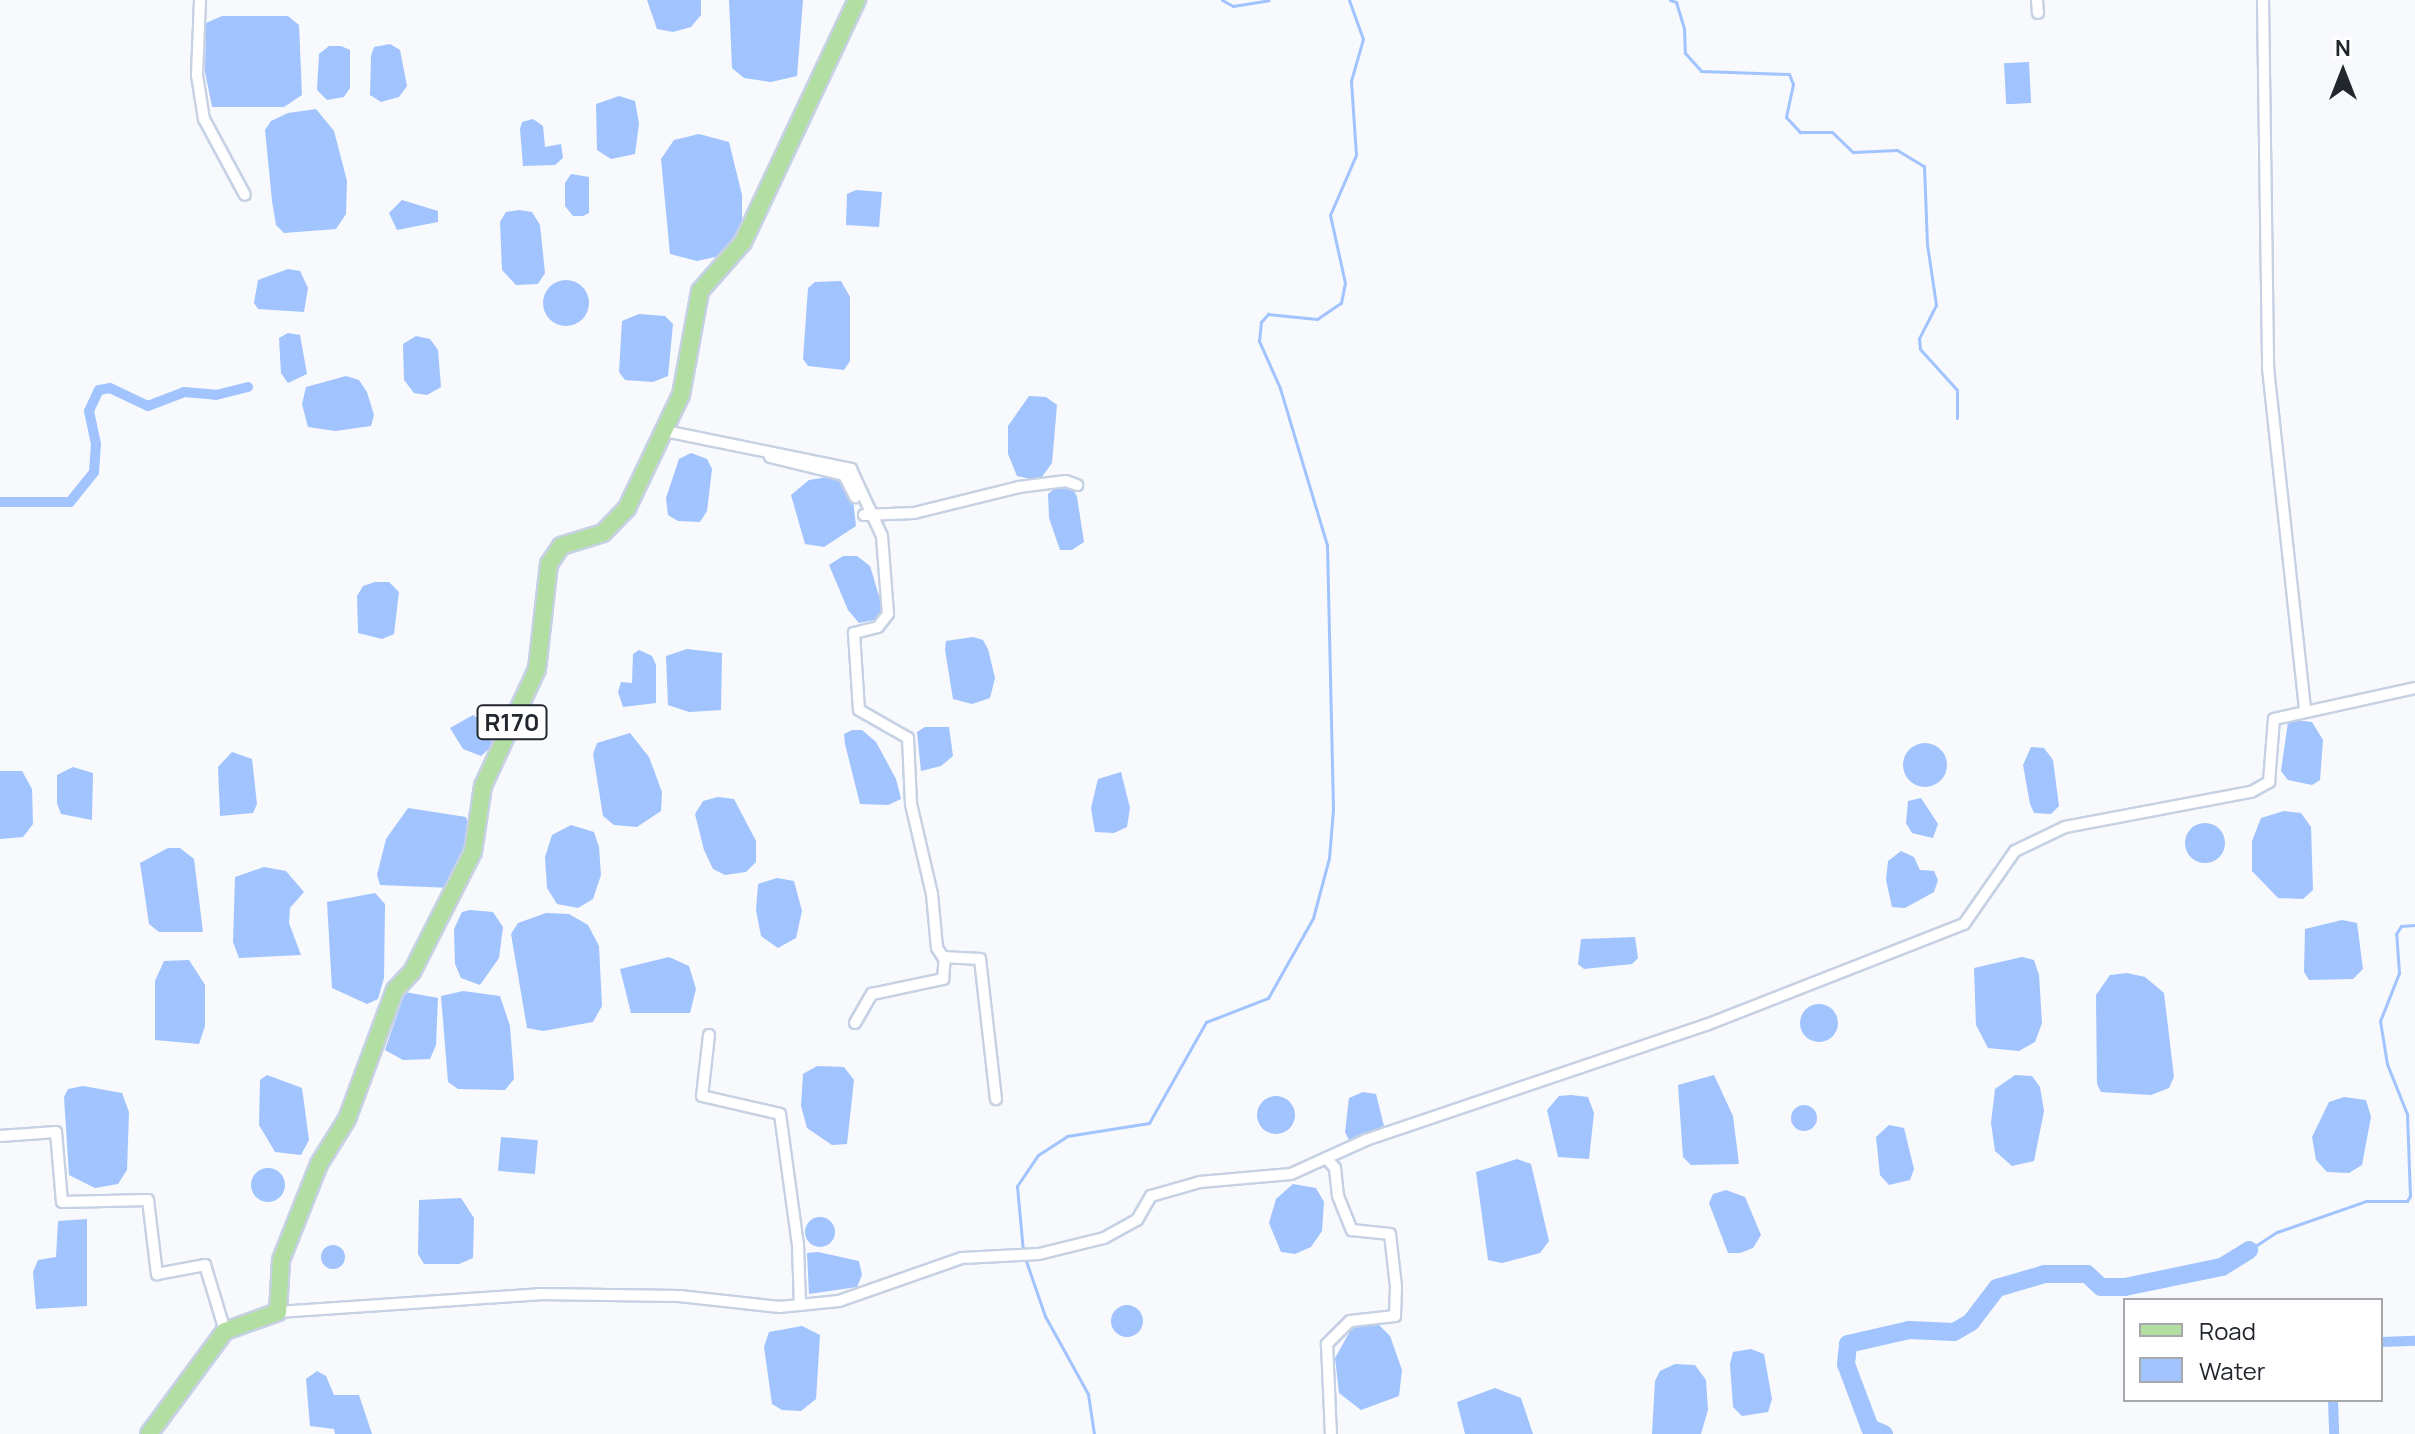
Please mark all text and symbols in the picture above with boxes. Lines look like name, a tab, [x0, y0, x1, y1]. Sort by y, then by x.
north arrow	[2303, 32, 2383, 112]
text: N	[2335, 33, 2351, 63]
road number: R170	[476, 702, 548, 742]
legend	[2123, 1298, 2383, 1402]
text: Road	[2199, 1314, 2256, 1347]
text: Water	[2199, 1354, 2266, 1387]

